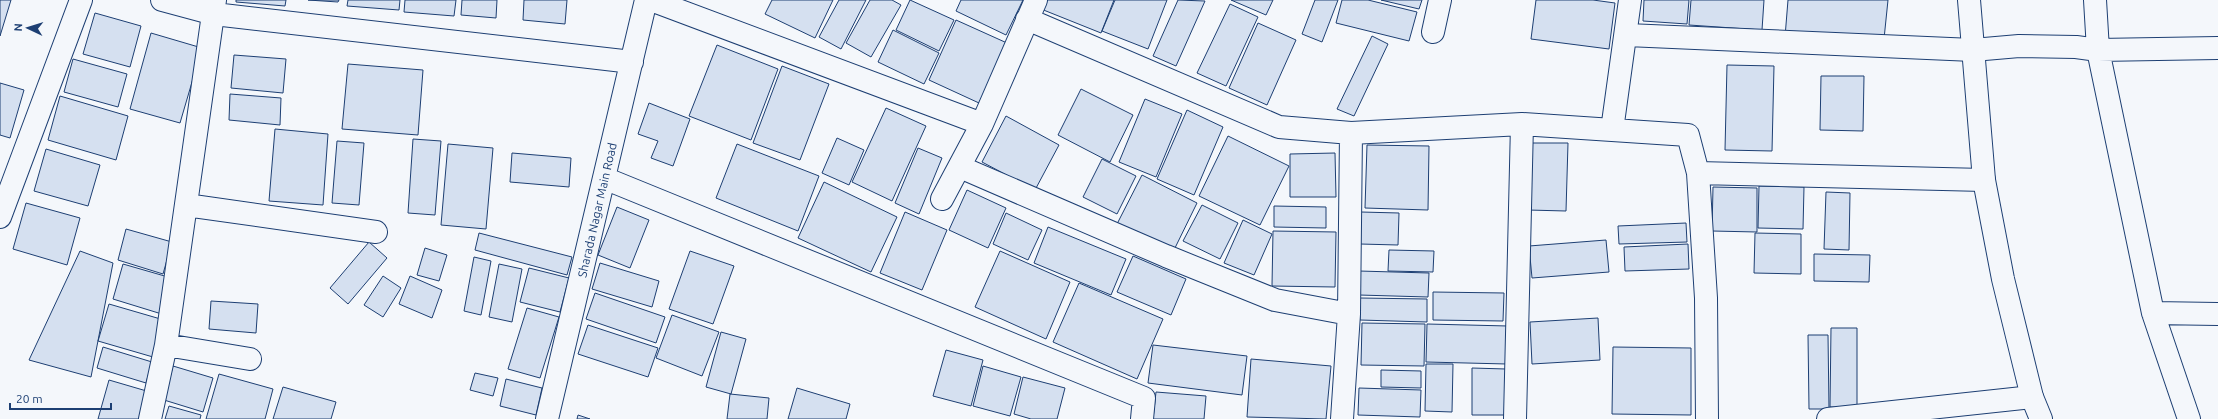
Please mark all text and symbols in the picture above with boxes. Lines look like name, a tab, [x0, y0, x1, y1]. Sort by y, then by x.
north arrow	[8, 8, 48, 48]
text: N	[12, 23, 24, 32]
street label: Sharada Nagar Main Road	[575, 141, 619, 279]
scale bar	[10, 385, 111, 411]
text: 20 m	[16, 392, 43, 405]

